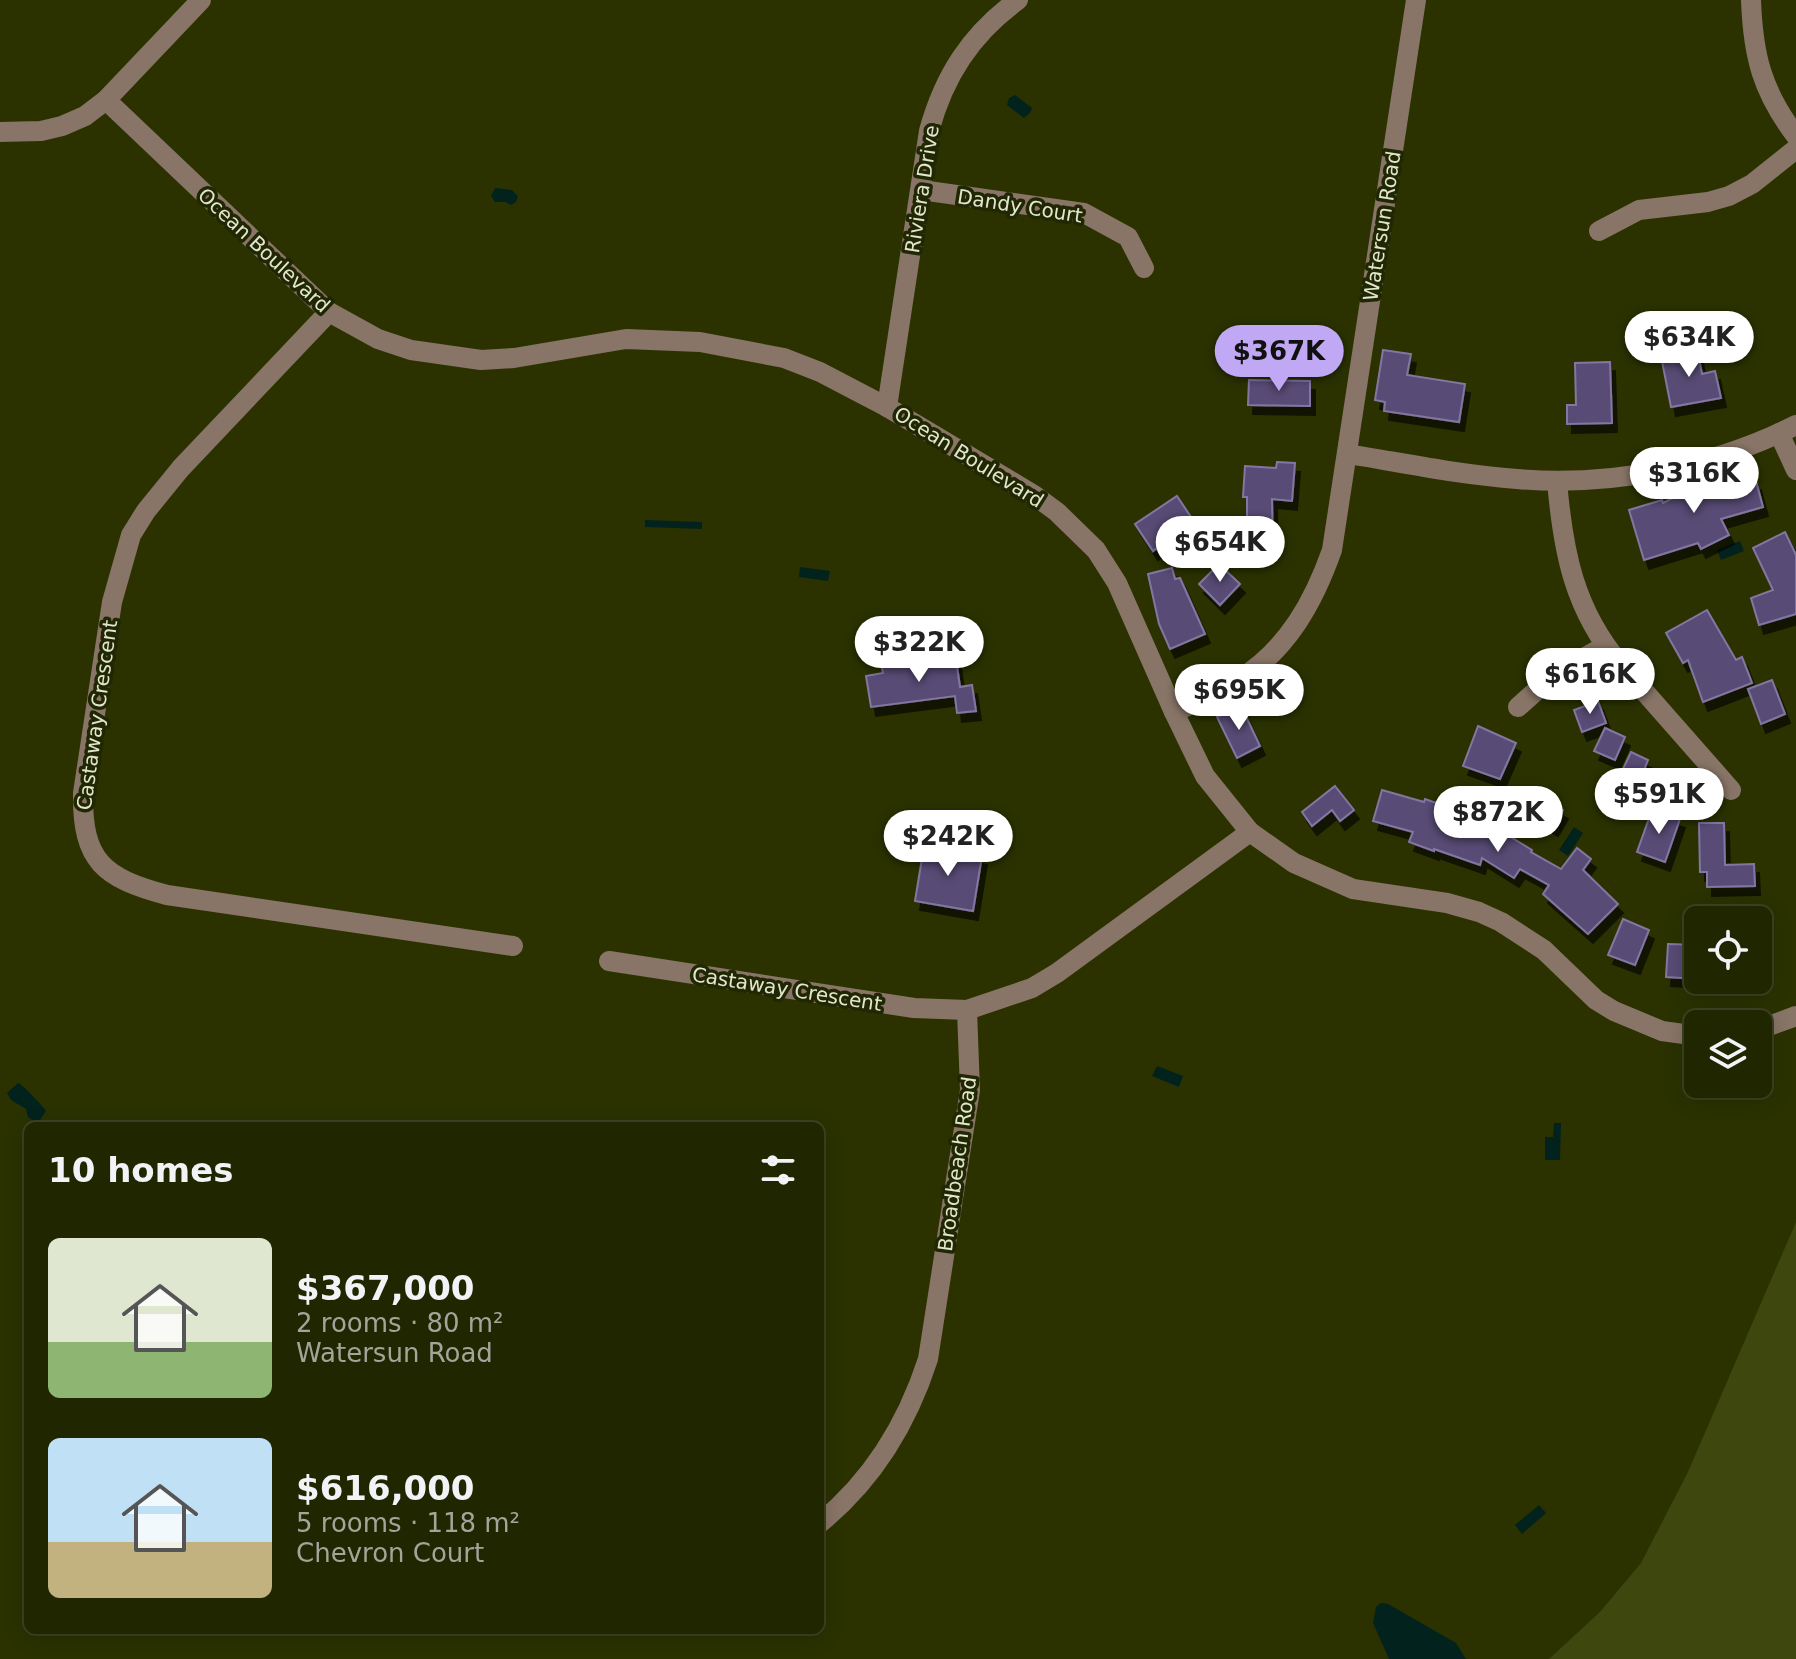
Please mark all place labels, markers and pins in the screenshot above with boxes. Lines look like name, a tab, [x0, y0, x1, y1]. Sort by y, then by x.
pin: $634K	[1633, 311, 1745, 379]
pin: $367K	[1223, 325, 1335, 393]
pin: $316K	[1638, 447, 1750, 515]
pin: $654K	[1164, 516, 1276, 584]
pin: $322K	[863, 616, 975, 684]
pin: $616K	[1534, 648, 1646, 716]
pin: $695K	[1183, 664, 1295, 732]
pin: $591K	[1603, 768, 1715, 836]
pin: $872K	[1442, 786, 1554, 854]
pin: $242K	[892, 810, 1004, 878]

